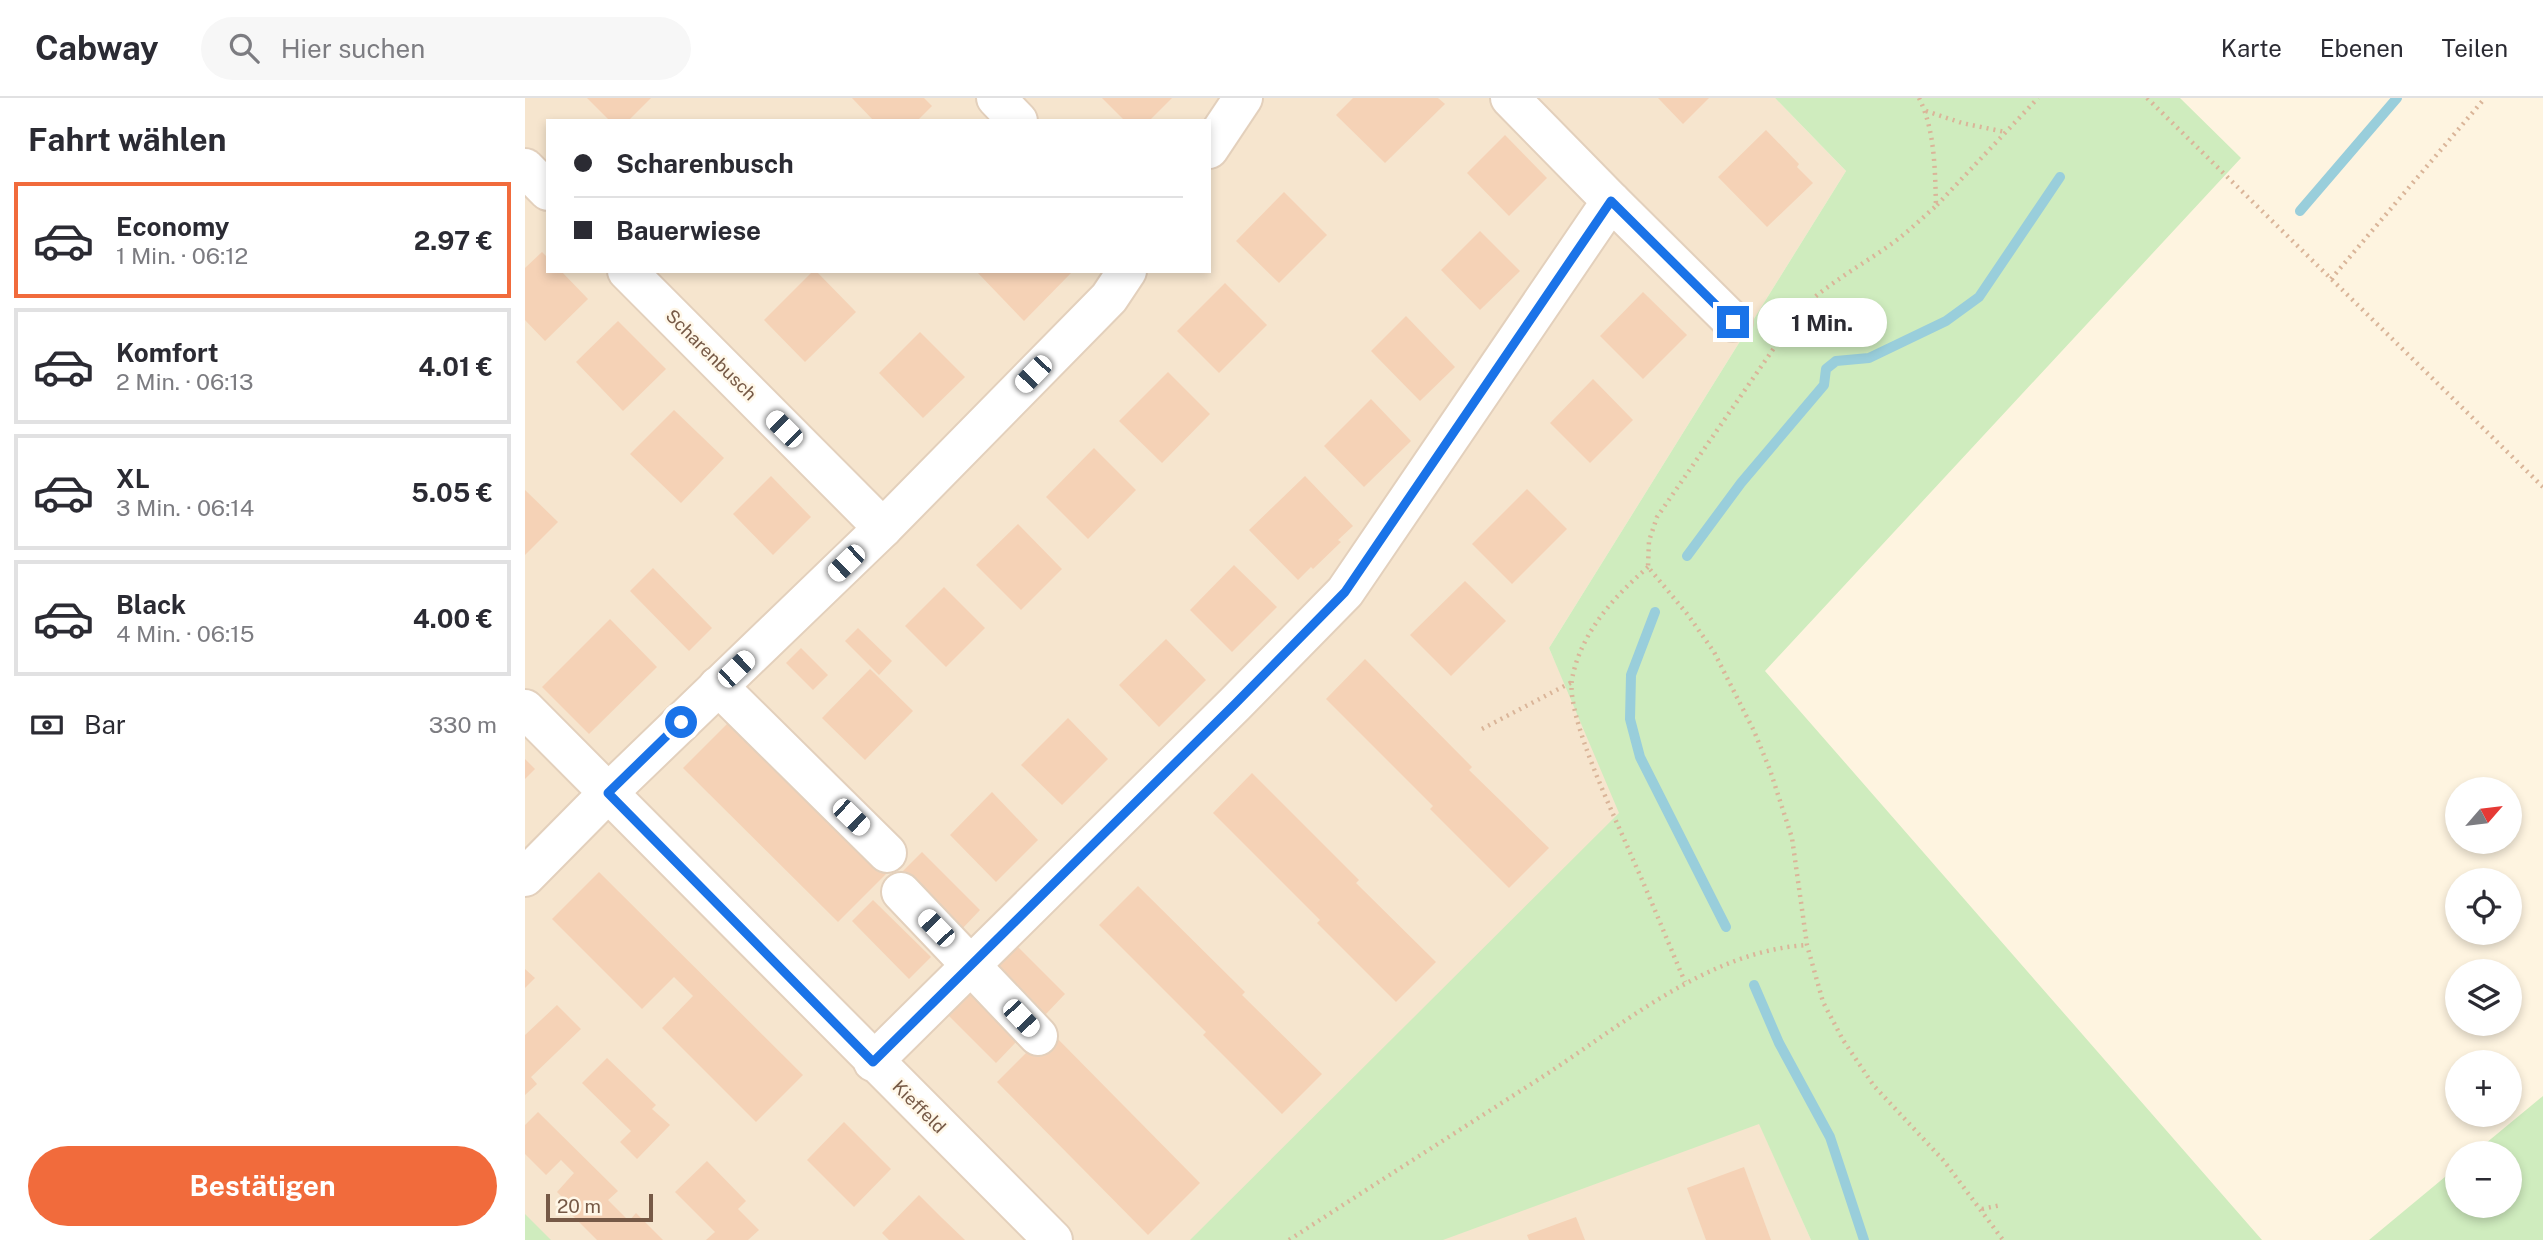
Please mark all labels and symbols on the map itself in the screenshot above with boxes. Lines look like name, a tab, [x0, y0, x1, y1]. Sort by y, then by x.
callout: 1 Min.	[1757, 298, 1887, 346]
street label: Scharenbusch	[662, 305, 761, 404]
route end	[1717, 306, 1749, 338]
car	[1011, 352, 1056, 396]
car	[762, 407, 807, 451]
car	[824, 541, 869, 585]
car	[714, 647, 759, 691]
route start	[665, 706, 697, 738]
north arrow	[2445, 777, 2522, 854]
car	[829, 795, 874, 839]
car	[914, 906, 959, 950]
car	[999, 995, 1044, 1041]
street label: Kieffeld	[889, 1076, 950, 1137]
scale bar	[546, 1191, 653, 1223]

